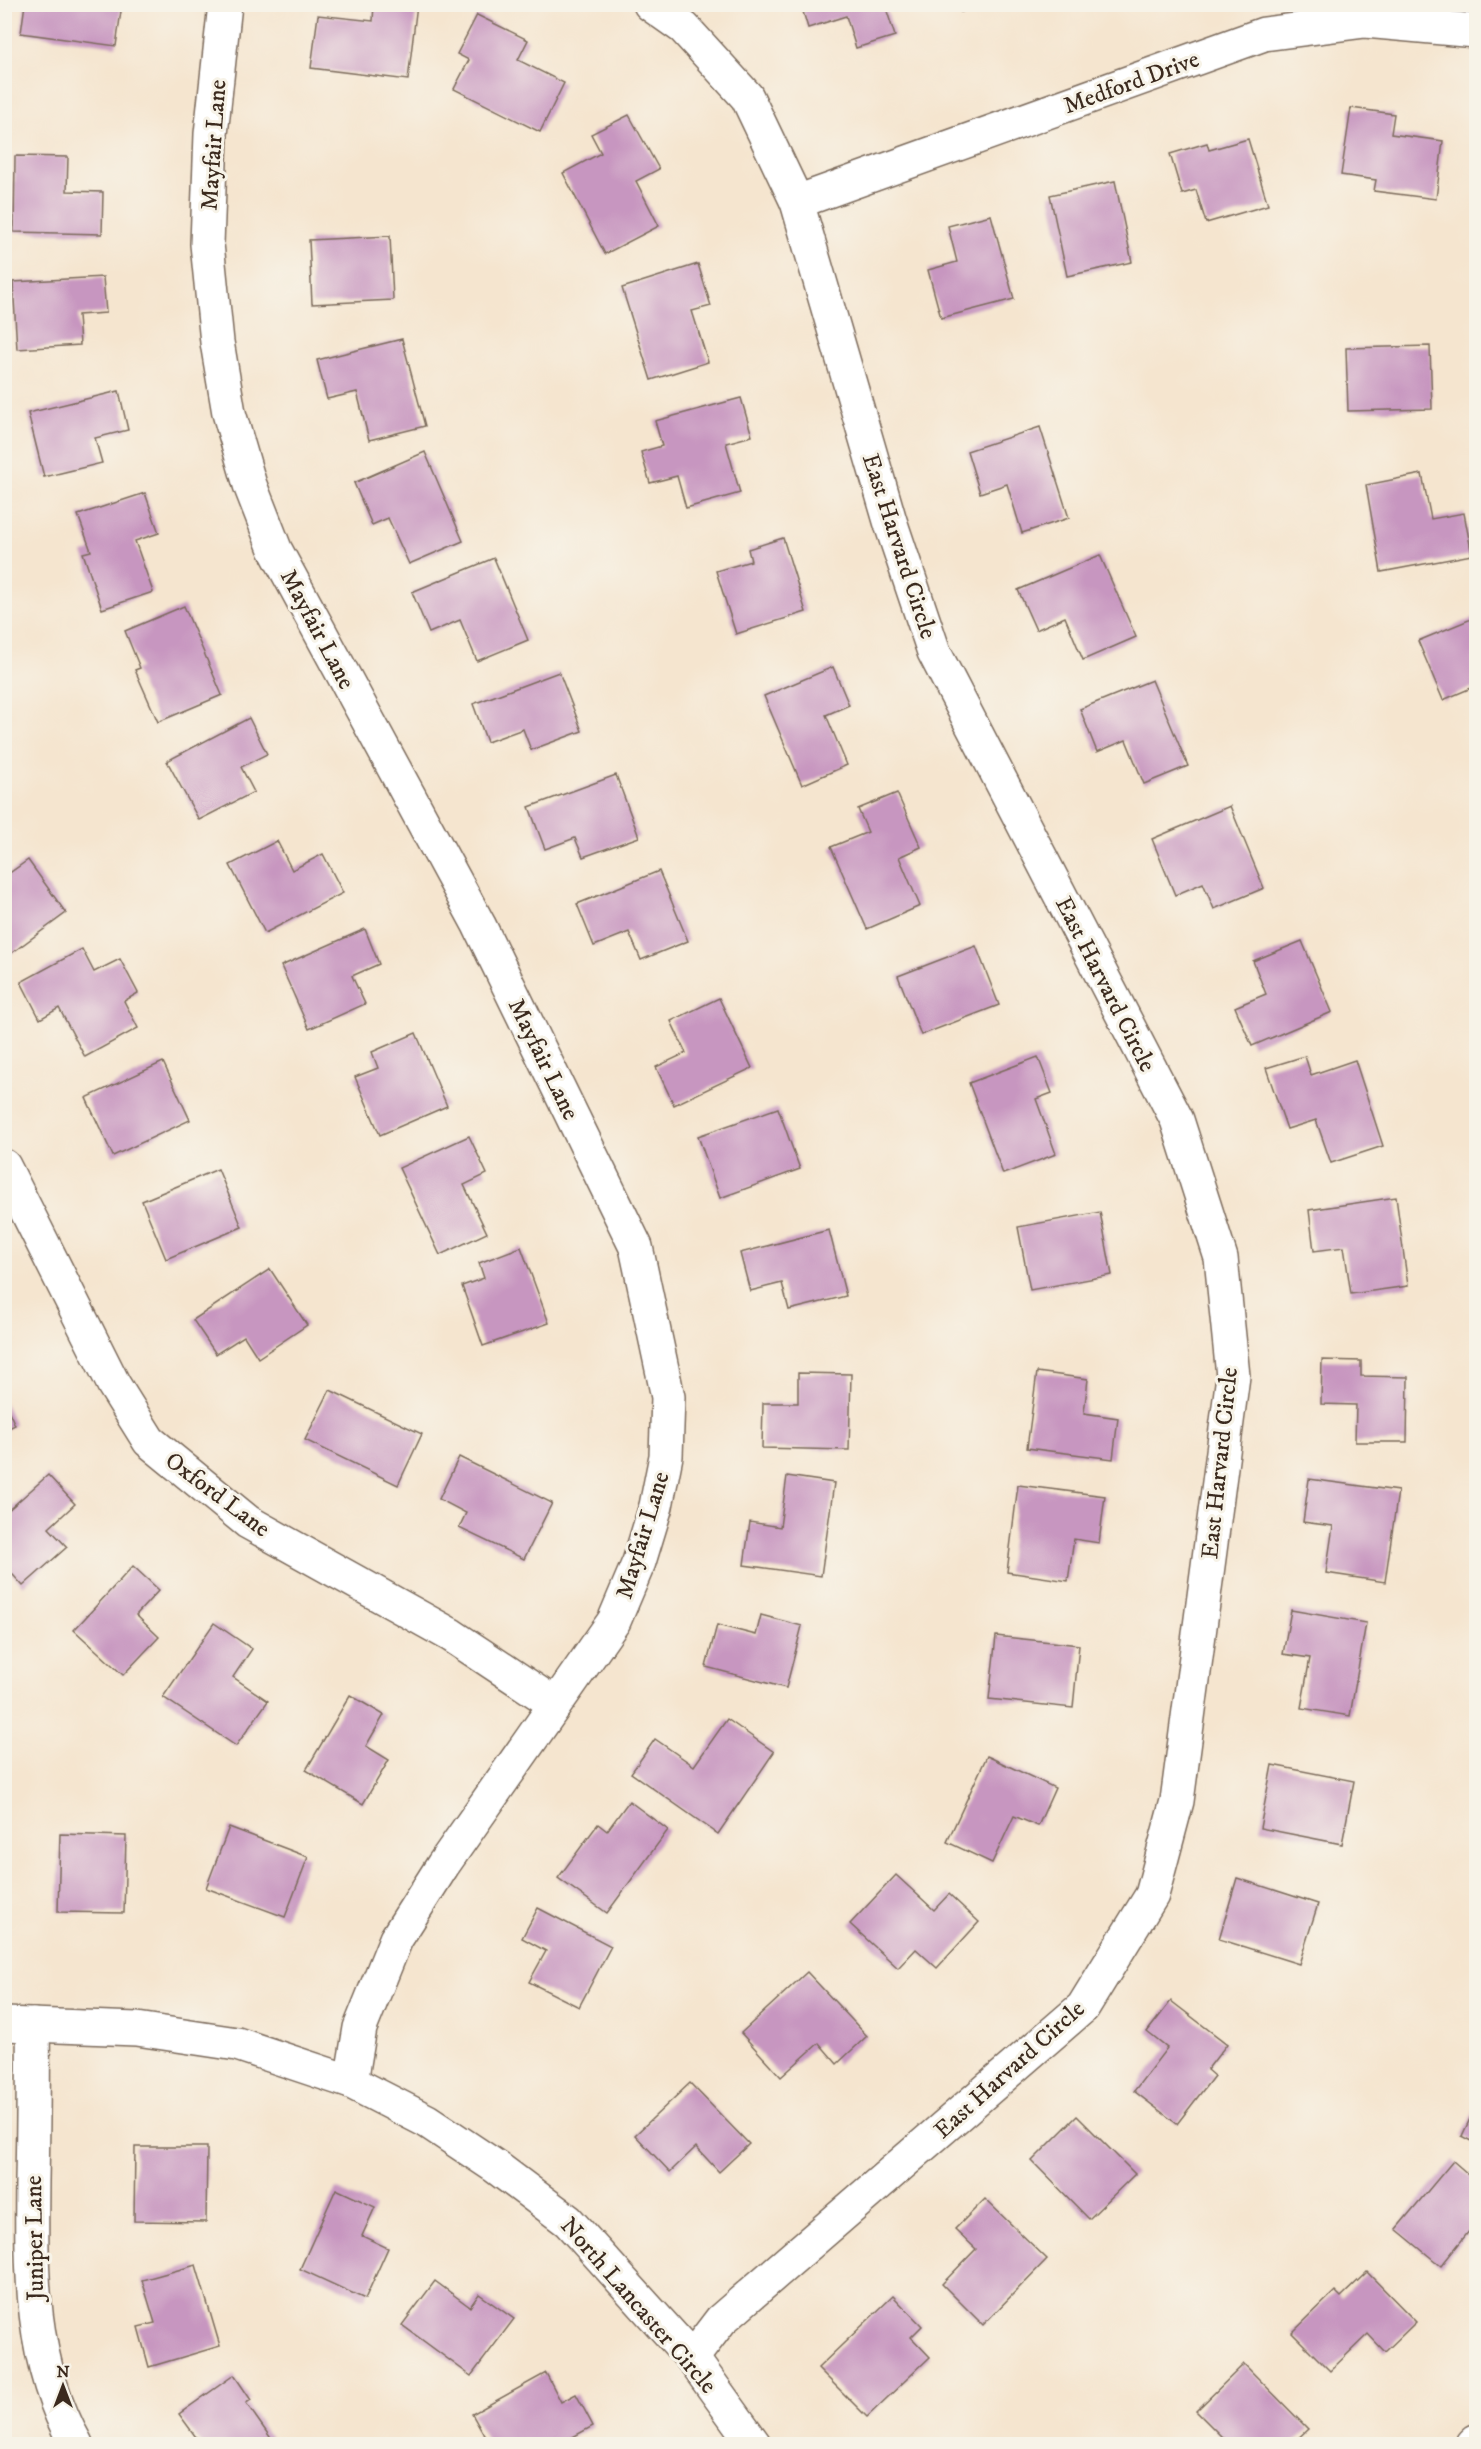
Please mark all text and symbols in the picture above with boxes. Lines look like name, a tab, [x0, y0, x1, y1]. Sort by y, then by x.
street label: Medford Drive	[1059, 45, 1203, 121]
street label: Mayfair Lane	[194, 78, 234, 212]
street label: East Harvard Circle	[855, 450, 943, 643]
street label: Mayfair Lane	[273, 564, 361, 695]
street label: East Harvard Circle	[1048, 892, 1162, 1077]
street label: Mayfair Lane	[501, 994, 585, 1125]
street label: East Harvard Circle	[1195, 1366, 1245, 1560]
street label: Oxford Lane	[159, 1446, 276, 1544]
street label: Mayfair Lane	[609, 1468, 677, 1603]
street label: East Harvard Circle	[928, 1994, 1091, 2145]
street label: Juniper Lane	[19, 2175, 51, 2303]
street label: North Lancaster Circle	[554, 2211, 723, 2400]
north arrow	[33, 2356, 93, 2416]
text: N	[56, 2362, 70, 2382]

